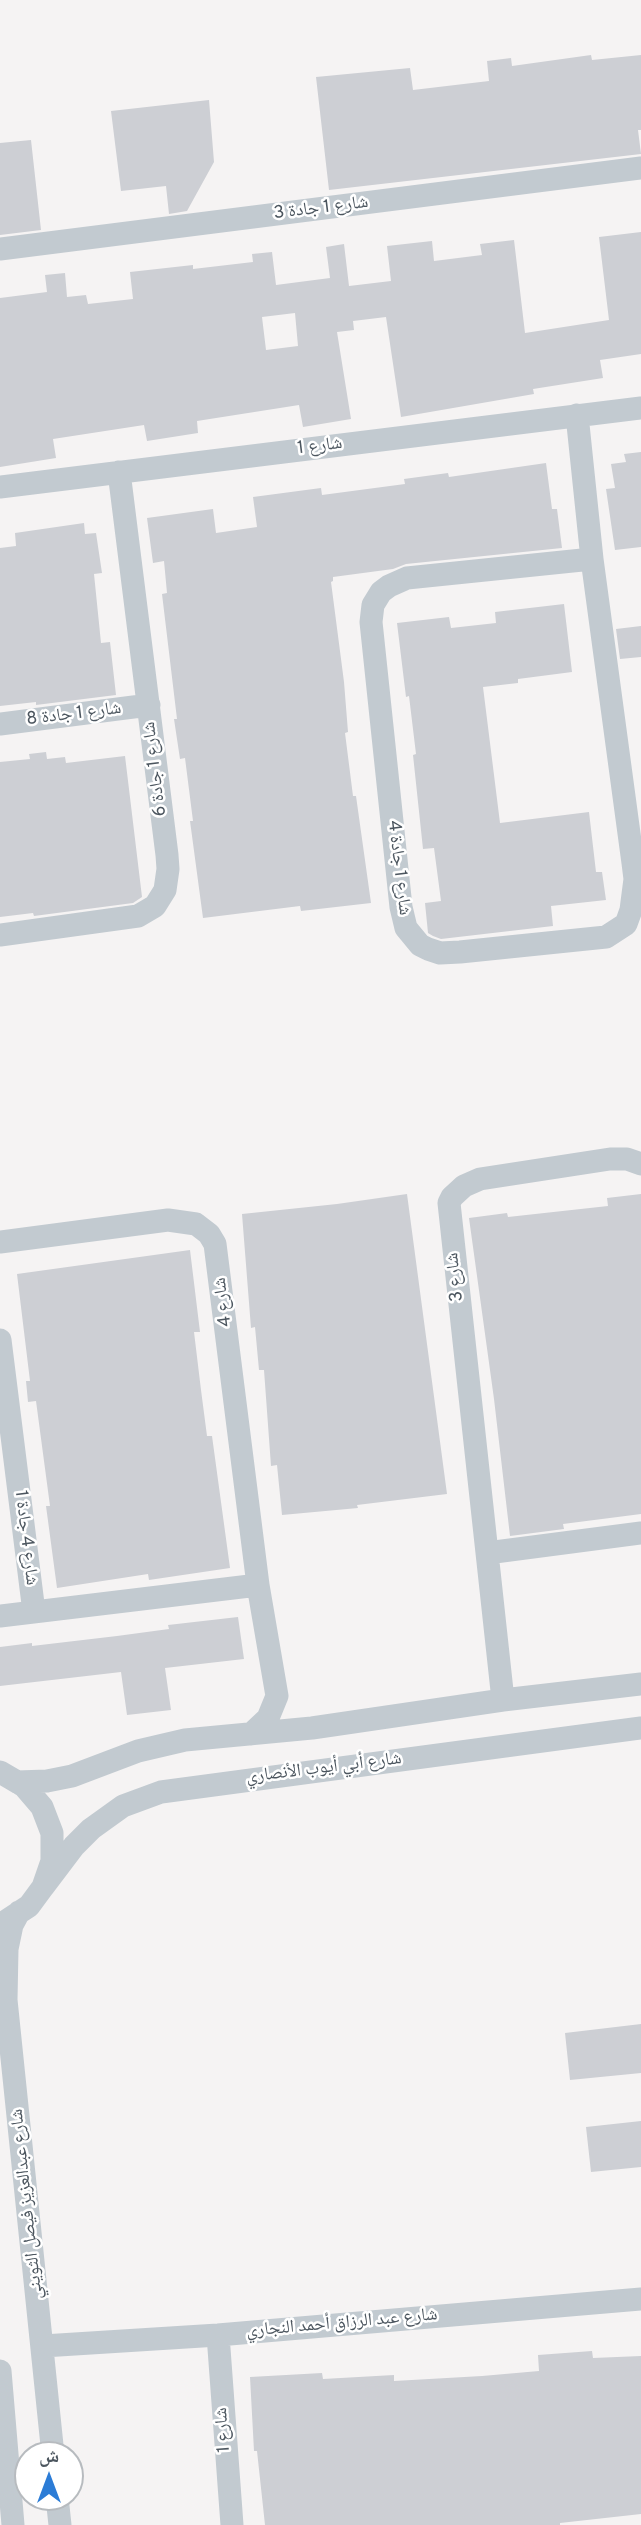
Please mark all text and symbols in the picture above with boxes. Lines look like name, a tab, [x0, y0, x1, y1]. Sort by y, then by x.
street label: شارع 1 جادة 3	[272, 192, 370, 226]
street label: شارع 1	[296, 434, 344, 460]
street label: شارع 1 جادة 8	[25, 698, 123, 732]
street label: شارع 1 جادة 6	[139, 720, 173, 818]
street label: شارع 1 جادة 4	[381, 819, 415, 917]
street label: شارع 3	[443, 1251, 469, 1303]
street label: شارع 4	[210, 1276, 238, 1328]
street label: شارع 4 جادة 1	[8, 1489, 42, 1587]
street label: شارع أبي أيوب الأنصاري	[245, 1749, 403, 1789]
street label: شارع عبدالعزيز فيصل الثويني	[7, 2108, 49, 2300]
street label: شارع عبد الرزاق أحمد النجاري	[245, 2305, 439, 2343]
street label: شارع 1	[212, 2407, 236, 2453]
north arrow	[14, 2441, 84, 2511]
text: ش	[39, 2445, 59, 2469]

